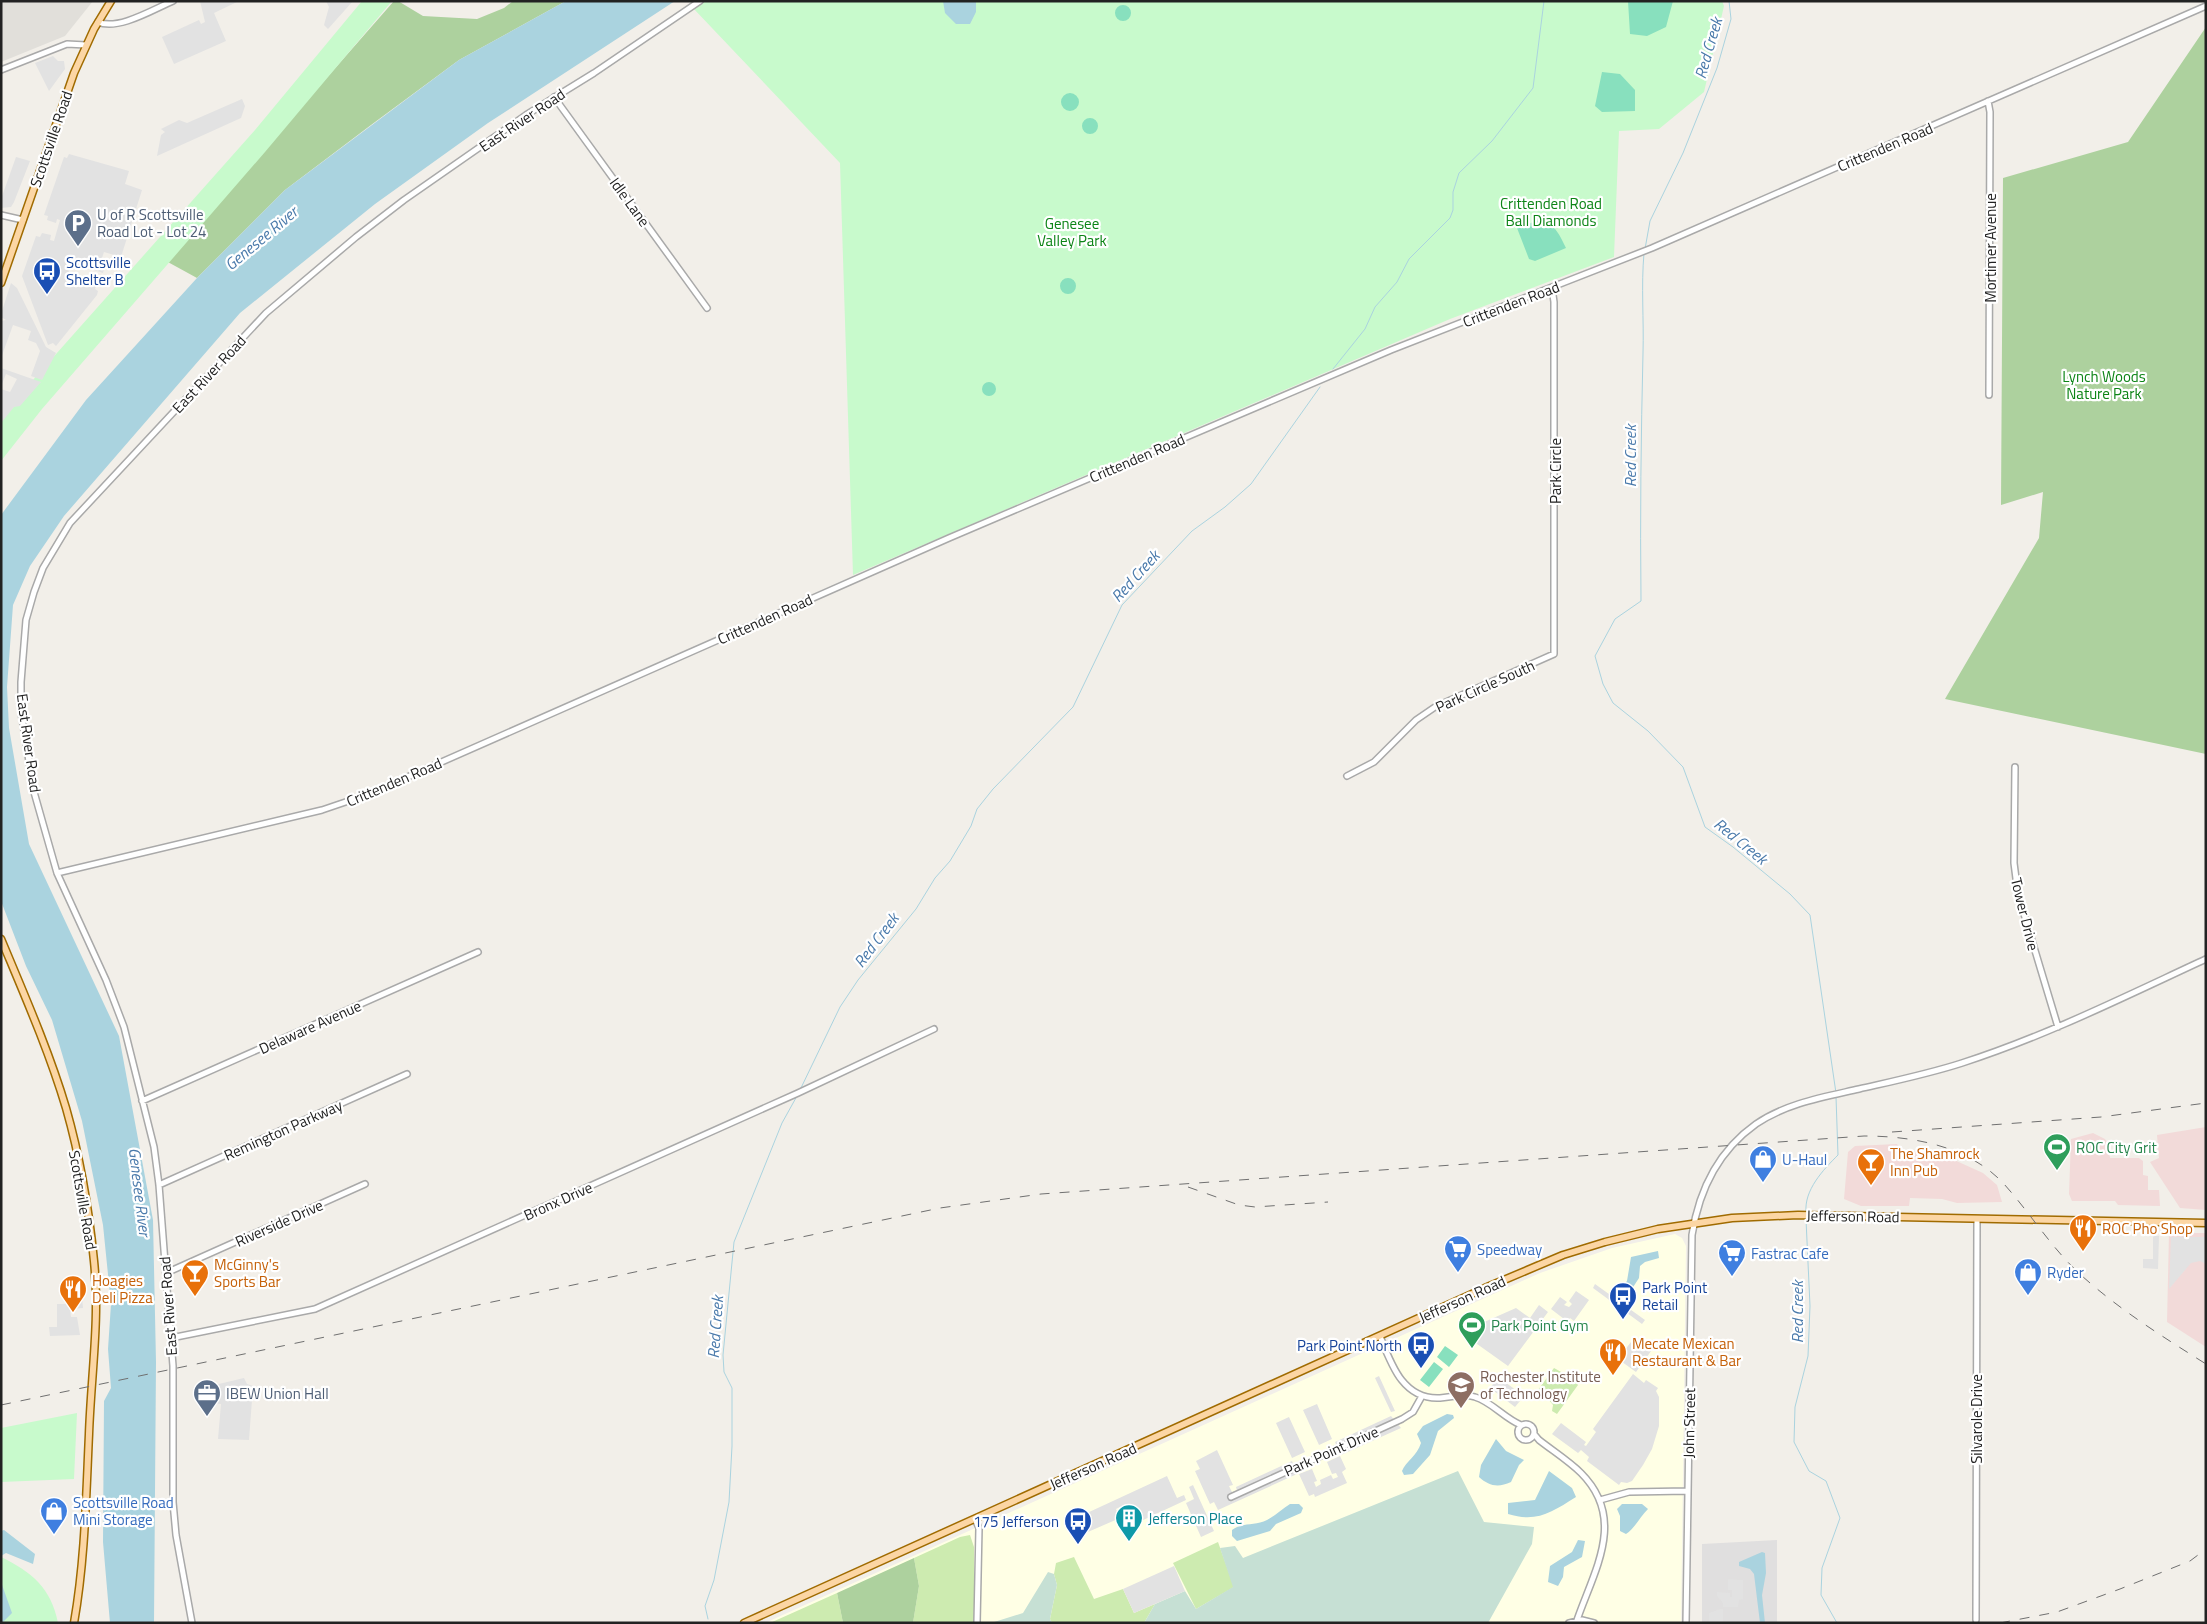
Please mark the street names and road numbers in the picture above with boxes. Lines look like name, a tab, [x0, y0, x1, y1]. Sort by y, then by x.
street label: East River Road	[474, 83, 570, 157]
street label: Scottsville Road	[24, 88, 78, 190]
street label: Crittenden Road	[1834, 116, 1936, 178]
street label: Idle Lane	[604, 172, 656, 232]
street label: Mortimer Avenue	[1979, 193, 2002, 303]
street label: Crittenden Road	[1459, 275, 1563, 333]
street label: East River Road	[167, 330, 251, 418]
street label: Crittenden Road	[1086, 427, 1188, 489]
street label: Park Circle	[1544, 438, 1567, 504]
street label: Crittenden Road	[714, 588, 816, 650]
street label: Park Circle South	[1432, 654, 1538, 718]
street label: East River Road	[11, 692, 47, 794]
street label: Crittenden Road	[343, 751, 445, 813]
street label: Tower Drive	[2005, 875, 2045, 953]
street label: Delaware Avenue	[255, 994, 365, 1060]
street label: Remington Parkway	[220, 1094, 346, 1166]
street label: Scottsville Road	[63, 1148, 103, 1252]
street label: Bronx Drive	[520, 1176, 596, 1226]
street label: Riverside Drive	[231, 1193, 327, 1253]
street label: Jefferson Road	[1806, 1204, 1900, 1228]
street label: East River Road	[153, 1256, 183, 1356]
street label: Jefferson Road	[1415, 1270, 1509, 1328]
street label: Silvarole Drive	[1965, 1374, 1988, 1464]
street label: John Street	[1677, 1387, 1701, 1458]
street label: Park Point Drive	[1280, 1420, 1382, 1482]
street label: Jefferson Road	[1046, 1437, 1140, 1495]

